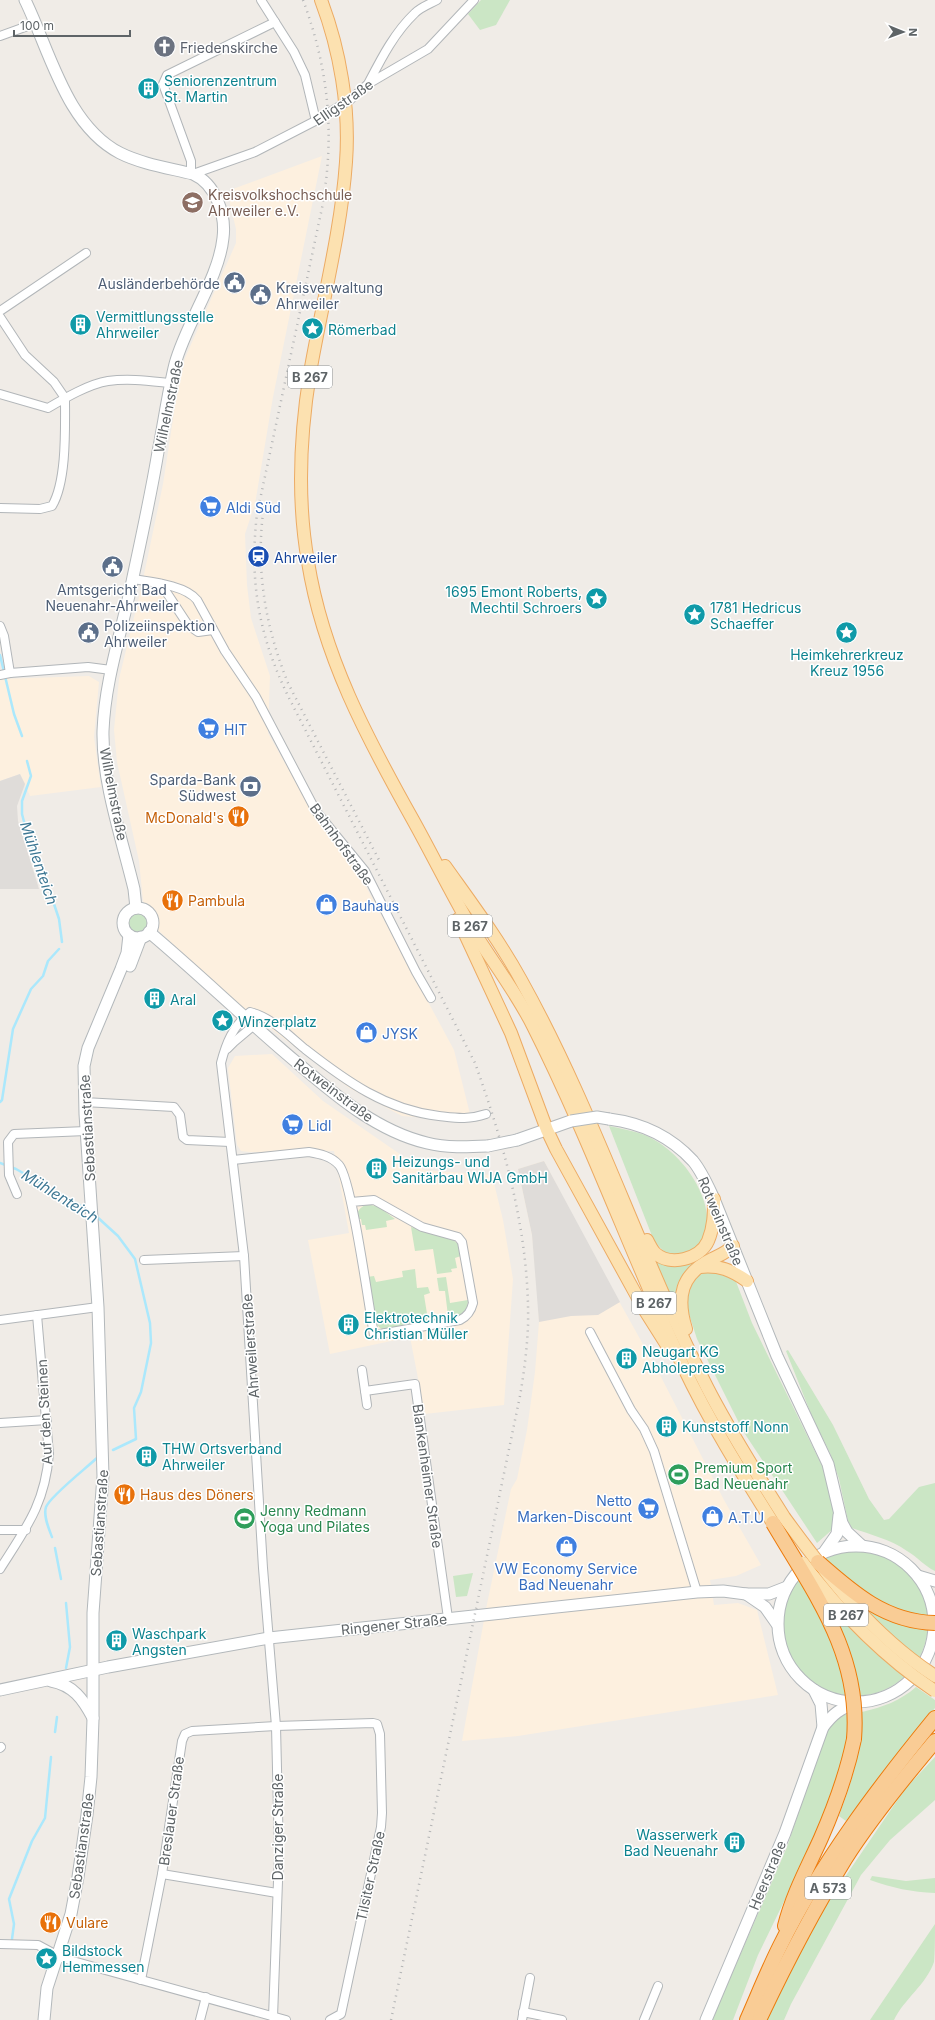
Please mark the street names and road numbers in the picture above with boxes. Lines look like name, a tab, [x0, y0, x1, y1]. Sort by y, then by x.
street label: Elligstraße	[310, 75, 376, 129]
street label: Wilhelmstraße	[150, 358, 186, 454]
road number: B 267	[288, 366, 332, 388]
street label: Wilhelmstraße	[97, 746, 131, 842]
street label: Bahnhofstraße	[307, 800, 377, 888]
road number: B 267	[448, 915, 492, 937]
street label: Rotweinstraße	[291, 1055, 377, 1125]
street label: Sebastianstraße	[76, 1074, 98, 1182]
street label: Rotweinstraße	[695, 1174, 747, 1268]
road number: B 267	[632, 1292, 676, 1314]
street label: Ahrweilerstraße	[238, 1293, 262, 1399]
street label: Auf den Steinen	[33, 1359, 55, 1465]
street label: Blankenheimer Straße	[409, 1403, 447, 1549]
street label: Sebastianstraße	[87, 1469, 111, 1577]
road number: B 267	[824, 1604, 868, 1626]
street label: Ringener Straße	[340, 1610, 448, 1638]
street label: Breslauer Straße	[155, 1755, 187, 1867]
street label: Danziger Straße	[269, 1774, 286, 1880]
street label: Sebastianstraße	[65, 1792, 97, 1900]
street label: Tilsiter Straße	[352, 1829, 388, 1923]
street label: Heerstraße	[745, 1838, 789, 1912]
road number: A 573	[805, 1877, 851, 1899]

